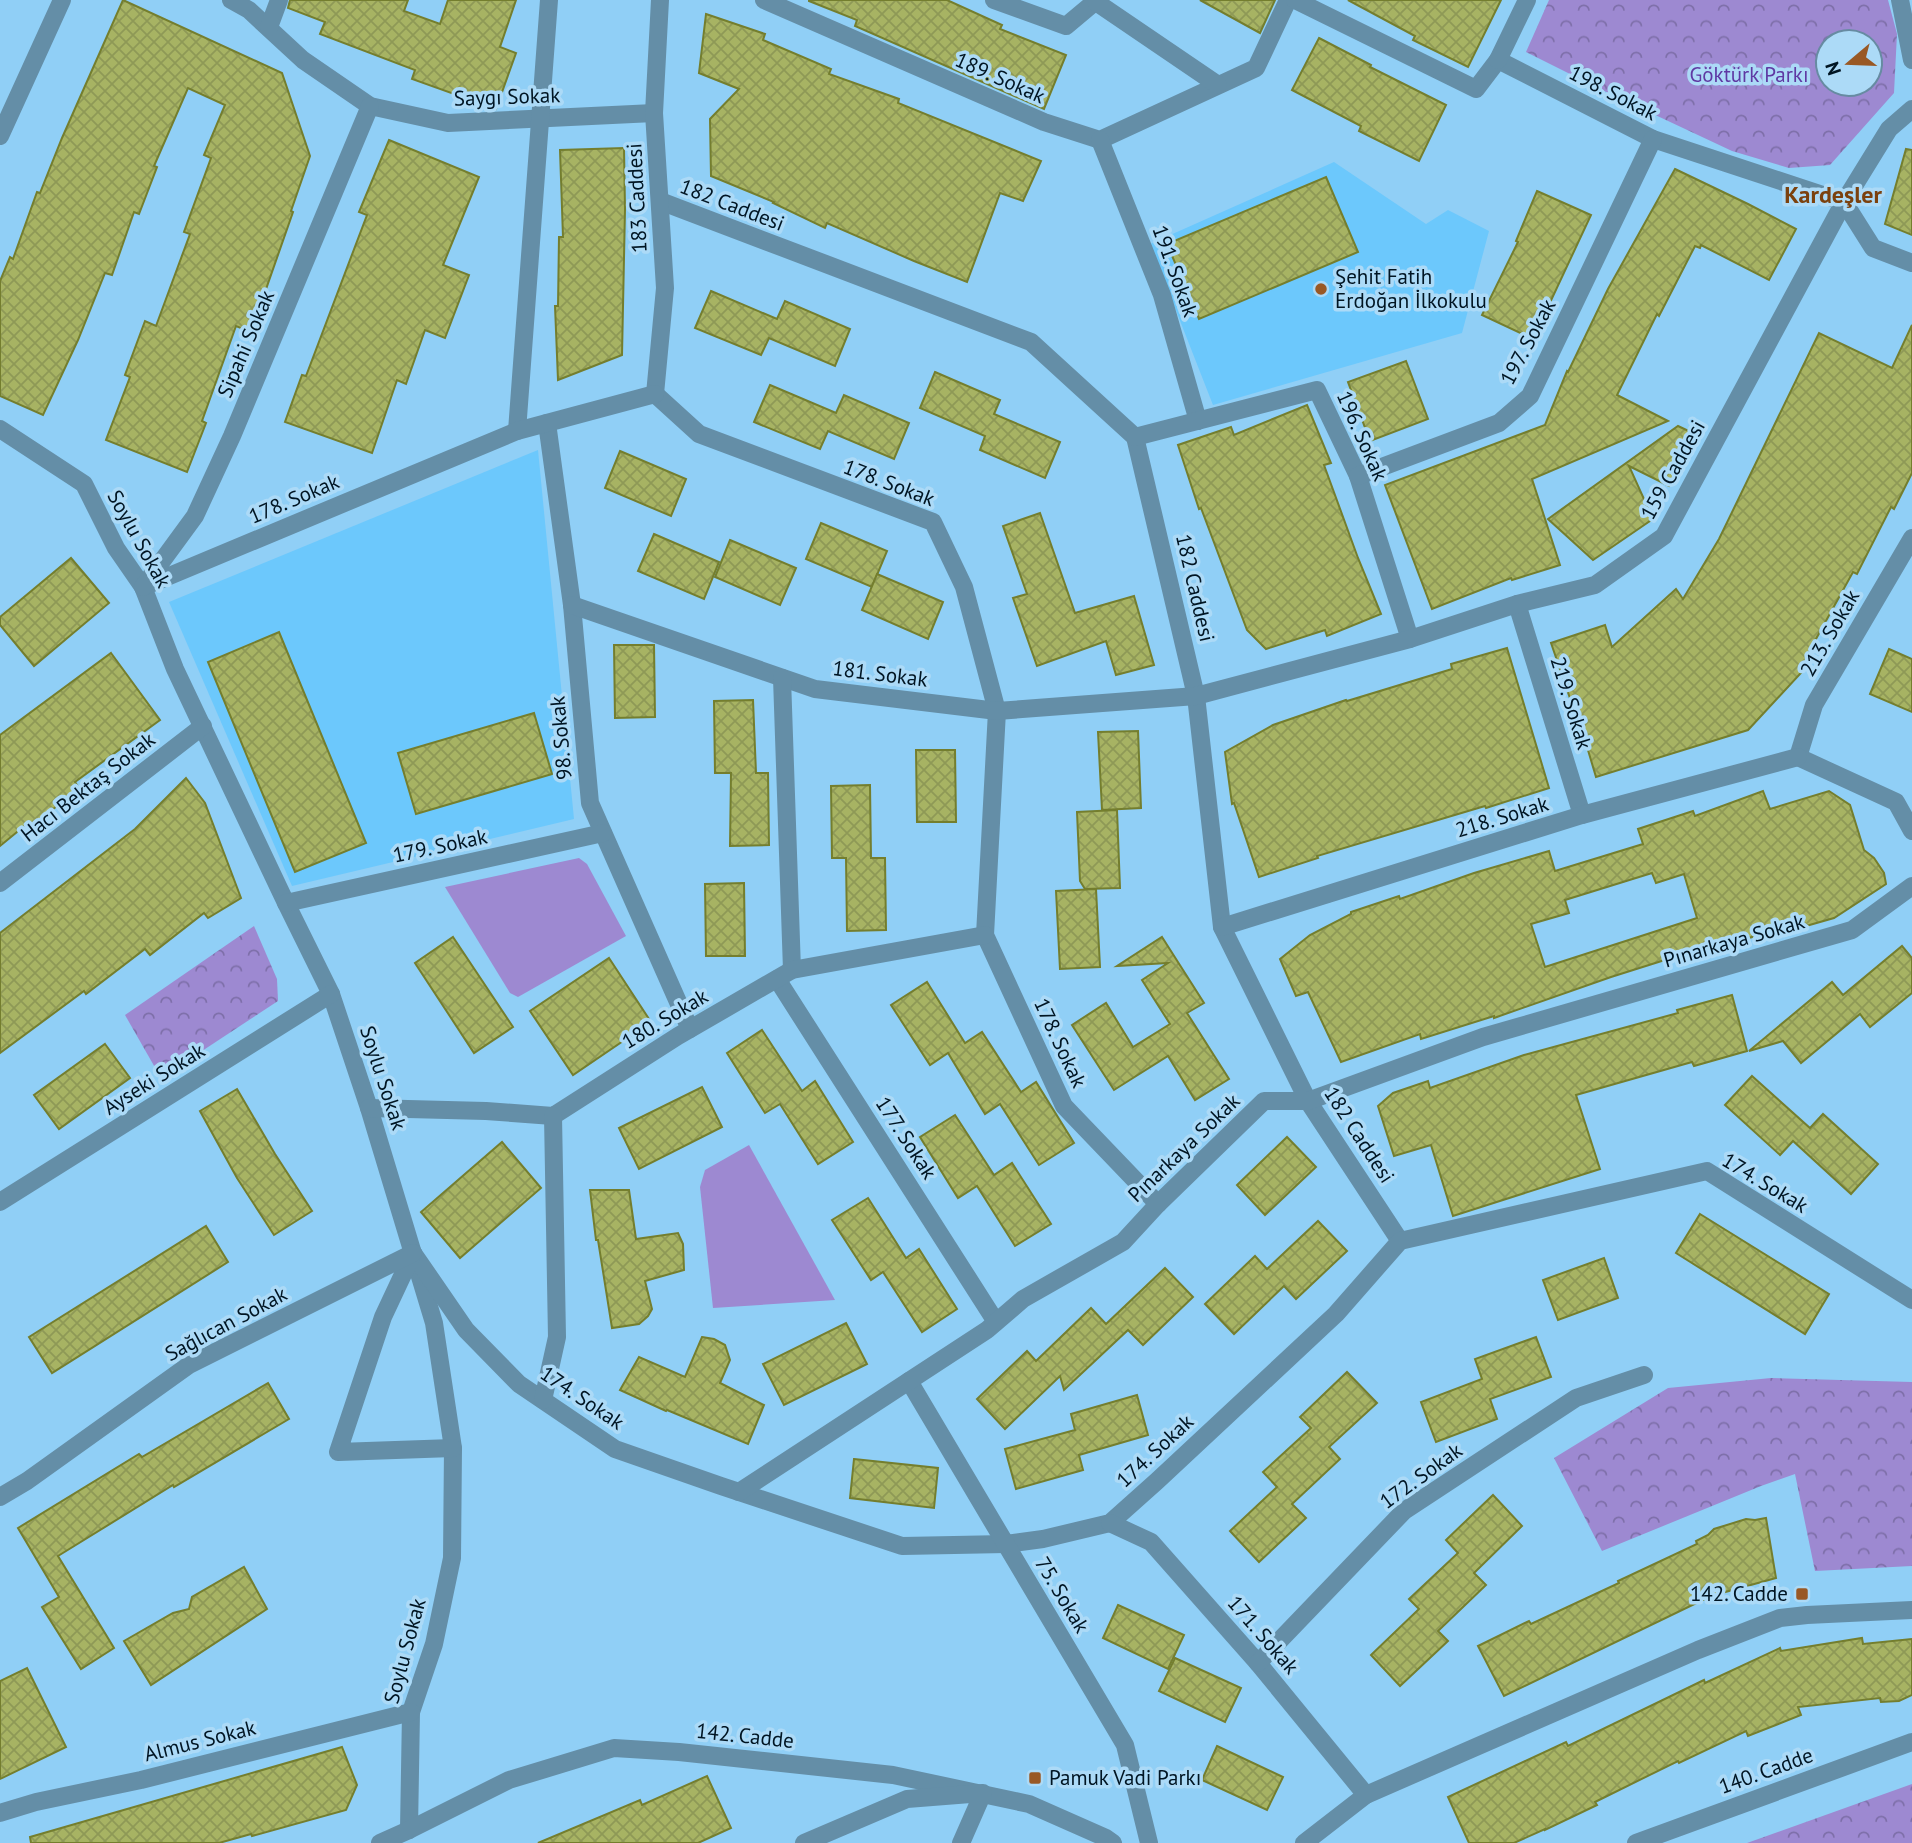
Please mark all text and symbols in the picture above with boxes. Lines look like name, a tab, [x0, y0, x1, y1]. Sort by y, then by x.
north arrow	[1814, 28, 1884, 98]
street label: 189. Sokak	[951, 46, 1049, 109]
street label: 198. Sokak	[1564, 59, 1662, 126]
text: N	[1820, 59, 1846, 78]
park label: Göktürk Parkı	[1689, 61, 1809, 88]
street label: Saygı Sokak	[453, 81, 561, 112]
street label: 183 Caddesi	[620, 143, 653, 254]
street label: 182 Caddesi	[676, 172, 788, 237]
district label: Kardeşler	[1784, 179, 1882, 210]
street label: 191. Sokak	[1146, 221, 1205, 320]
place label: Şehit Fatih Erdoğan İlkokulu	[1335, 263, 1487, 314]
marker: Şehit Fatih Erdoğan İlkokulu	[1313, 281, 1329, 297]
street label: Sipahi Sokak	[211, 286, 280, 402]
street label: 197. Sokak	[1494, 294, 1561, 389]
street label: 196. Sokak	[1331, 387, 1394, 485]
street label: 159 Caddesi	[1634, 415, 1711, 524]
street label: 178. Sokak	[840, 453, 939, 512]
street label: 178. Sokak	[244, 467, 343, 530]
street label: Soylu Sokak	[101, 485, 177, 593]
street label: 182 Caddesi	[1170, 531, 1221, 644]
street label: 213. Sokak	[1794, 585, 1865, 681]
street label: 219. Sokak	[1545, 653, 1598, 753]
street label: 181. Sokak	[831, 654, 929, 693]
street label: 98. Sokak	[543, 695, 578, 781]
street label: Hacı Bektaş Sokak	[15, 726, 160, 847]
street label: 218. Sokak	[1452, 790, 1552, 843]
street label: 179. Sokak	[390, 822, 490, 869]
street label: Pınarkaya Sokak	[1660, 907, 1808, 974]
street label: 180. Sokak	[617, 982, 713, 1055]
street label: 178. Sokak	[1028, 994, 1093, 1092]
street label: Soylu Sokak	[354, 1022, 413, 1133]
street label: Ayseki Sokak	[98, 1037, 210, 1121]
street label: 182 Caddesi	[1318, 1081, 1401, 1188]
street label: Pınarkaya Sokak	[1122, 1087, 1245, 1208]
street label: 177. Sokak	[870, 1091, 943, 1184]
street label: 174. Sokak	[1717, 1146, 1813, 1219]
street label: Sağlıcan Sokak	[160, 1280, 291, 1367]
street label: 174. Sokak	[535, 1360, 630, 1436]
street label: 174. Sokak	[1110, 1408, 1199, 1493]
street label: 172. Sokak	[1374, 1437, 1467, 1515]
street label: 75. Sokak	[1029, 1552, 1096, 1638]
place label: 142. Cadde	[1690, 1580, 1788, 1607]
marker: 142. Cadde	[1794, 1586, 1810, 1602]
street label: 171. Sokak	[1222, 1590, 1305, 1680]
street label: Soylu Sokak	[378, 1595, 432, 1707]
street label: Almus Sokak	[141, 1714, 259, 1767]
street label: 142. Cadde	[695, 1717, 795, 1754]
street label: 140. Cadde	[1715, 1741, 1817, 1800]
place label: Pamuk Vadi Parkı	[1049, 1764, 1201, 1791]
marker: Pamuk Vadi Parkı	[1027, 1770, 1043, 1786]

